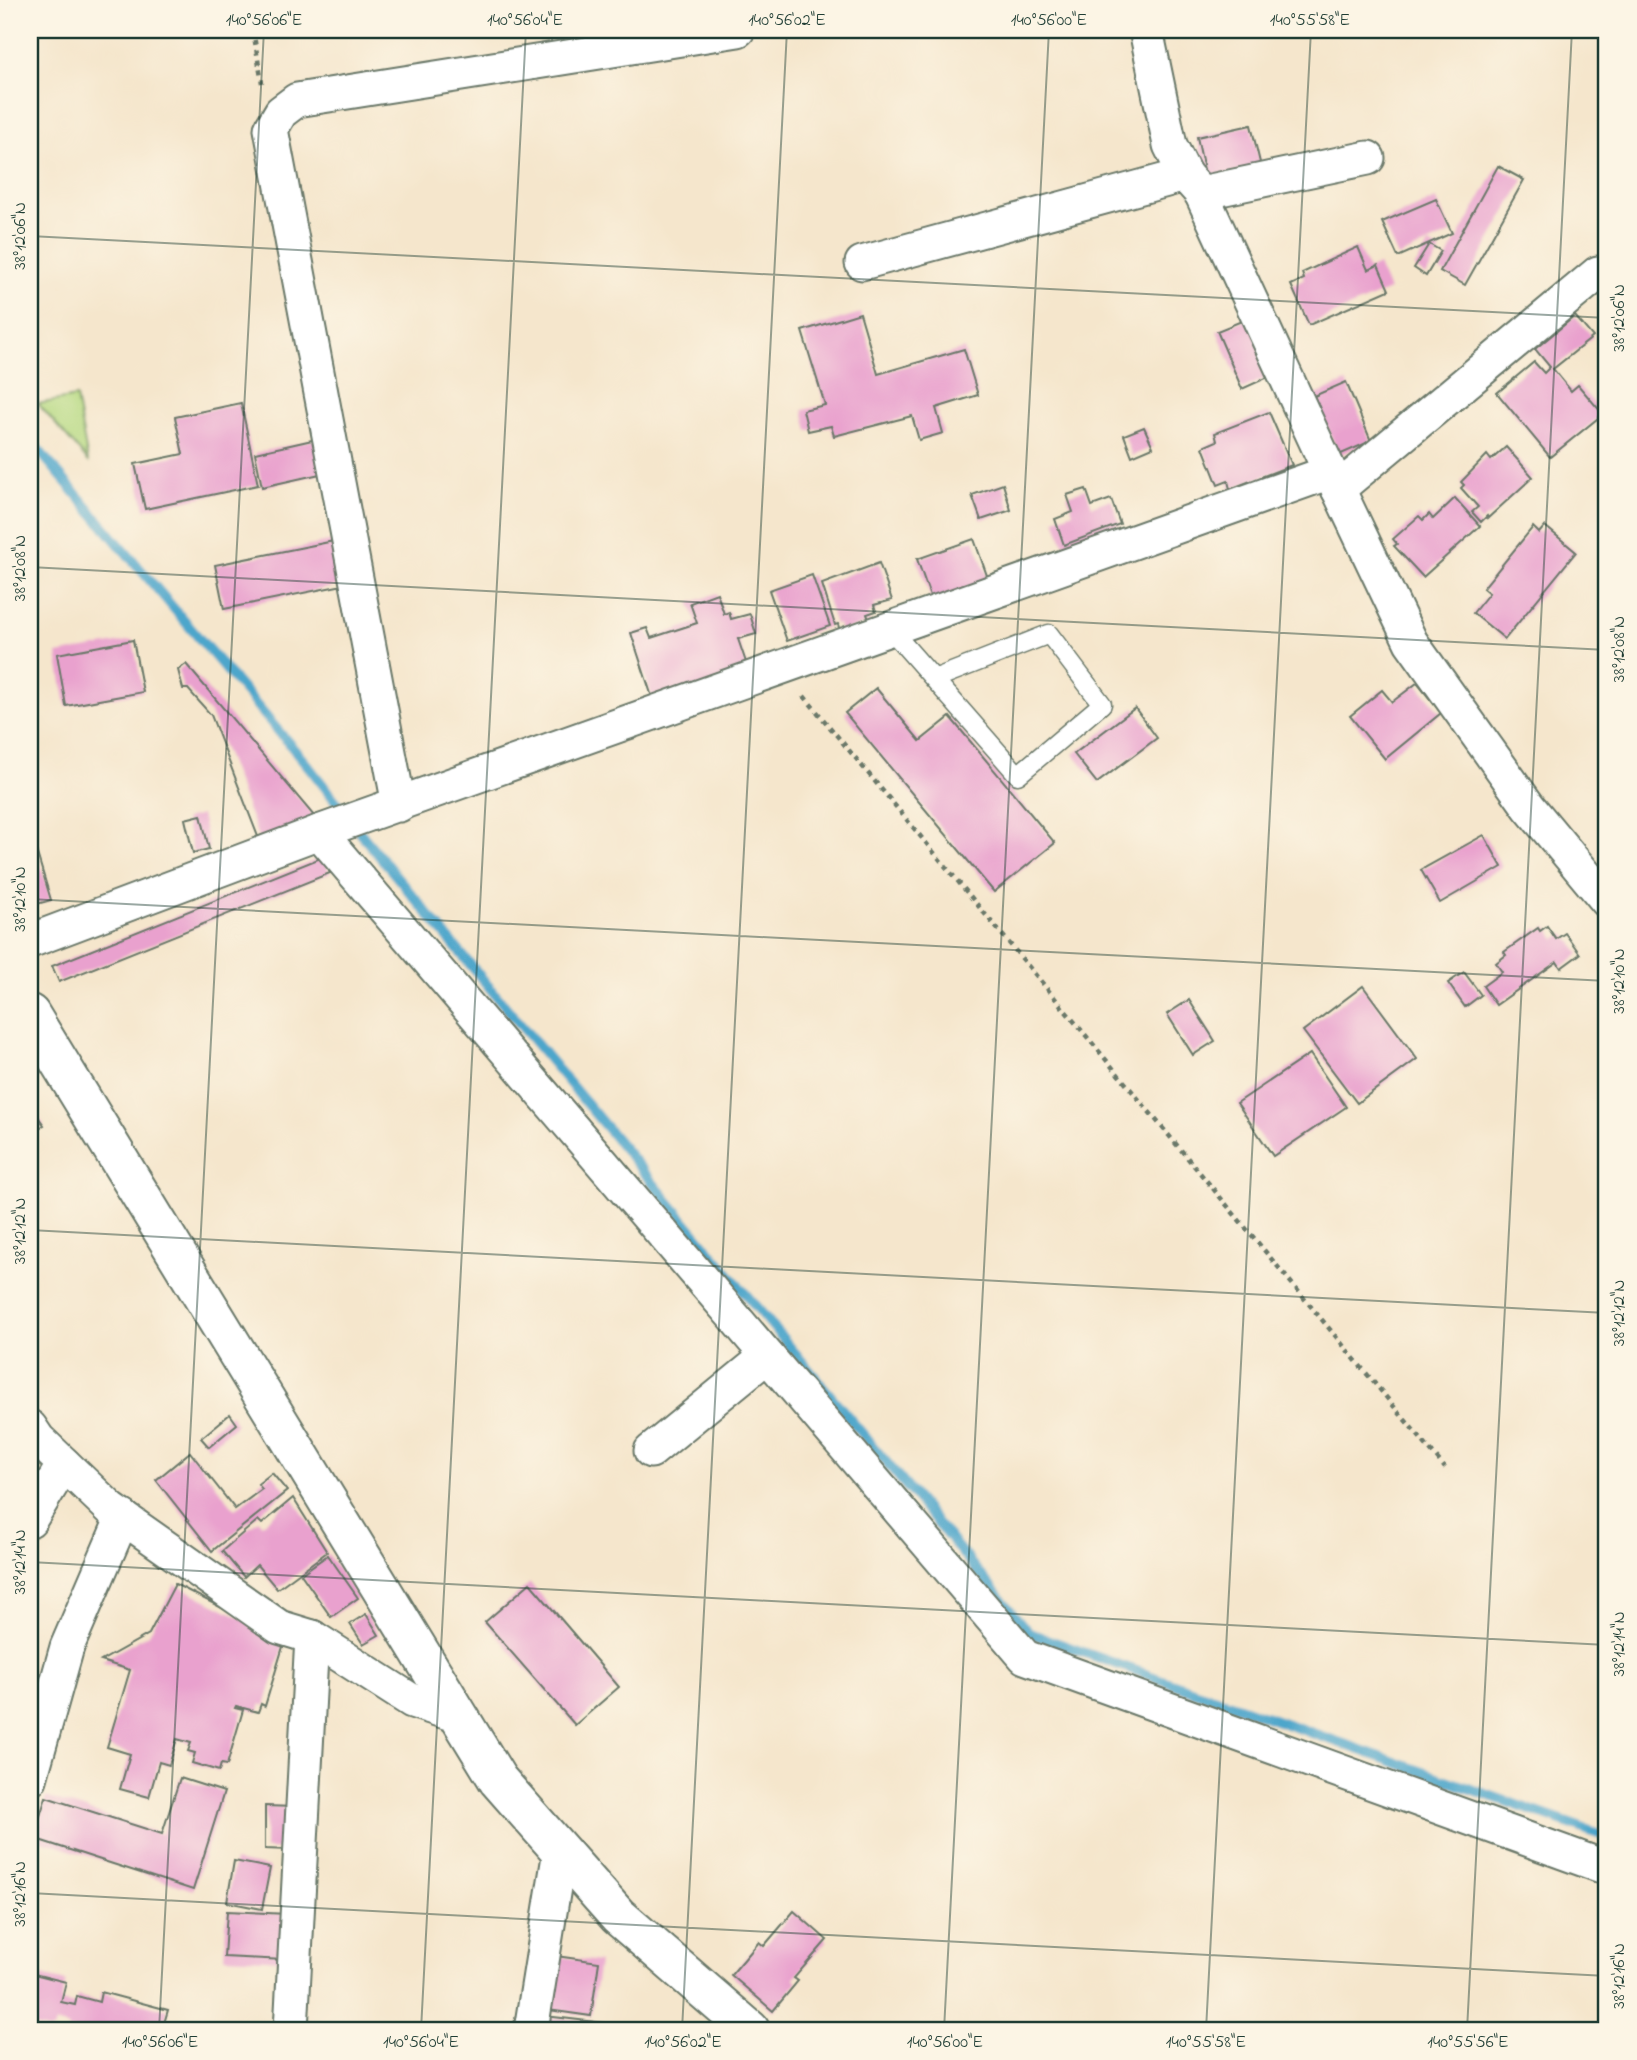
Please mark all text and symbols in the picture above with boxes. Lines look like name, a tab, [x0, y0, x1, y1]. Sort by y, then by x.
text: 140°56'06"E	[226, 8, 302, 34]
text: 140°56'04"E	[487, 8, 563, 34]
text: 140°56'02"E	[748, 8, 826, 34]
text: 140°56'00"E	[1011, 8, 1087, 34]
text: 140°55'58"E	[1270, 8, 1350, 34]
text: 38°12'06"N	[8, 202, 34, 270]
text: 38°12'06"N	[1607, 284, 1633, 352]
text: 38°12'08"N	[8, 535, 34, 601]
text: 38°12'08"N	[1607, 616, 1633, 682]
text: 38°12'10"N	[8, 866, 34, 932]
text: 38°12'10"N	[1607, 948, 1633, 1014]
text: 38°12'12"N	[8, 1198, 34, 1264]
text: 38°12'12"N	[1607, 1280, 1633, 1346]
text: 38°12'14"N	[8, 1529, 34, 1595]
text: 38°12'14"N	[1607, 1611, 1633, 1677]
text: 38°12'16"N	[8, 1861, 34, 1927]
text: 38°12'16"N	[1607, 1943, 1633, 2009]
text: 140°56'06"E	[122, 2030, 198, 2056]
text: 140°56'04"E	[383, 2030, 459, 2056]
text: 140°56'02"E	[644, 2030, 722, 2056]
text: 140°56'00"E	[907, 2030, 983, 2056]
text: 140°55'58"E	[1166, 2030, 1246, 2056]
text: 140°55'56"E	[1427, 2030, 1509, 2056]

